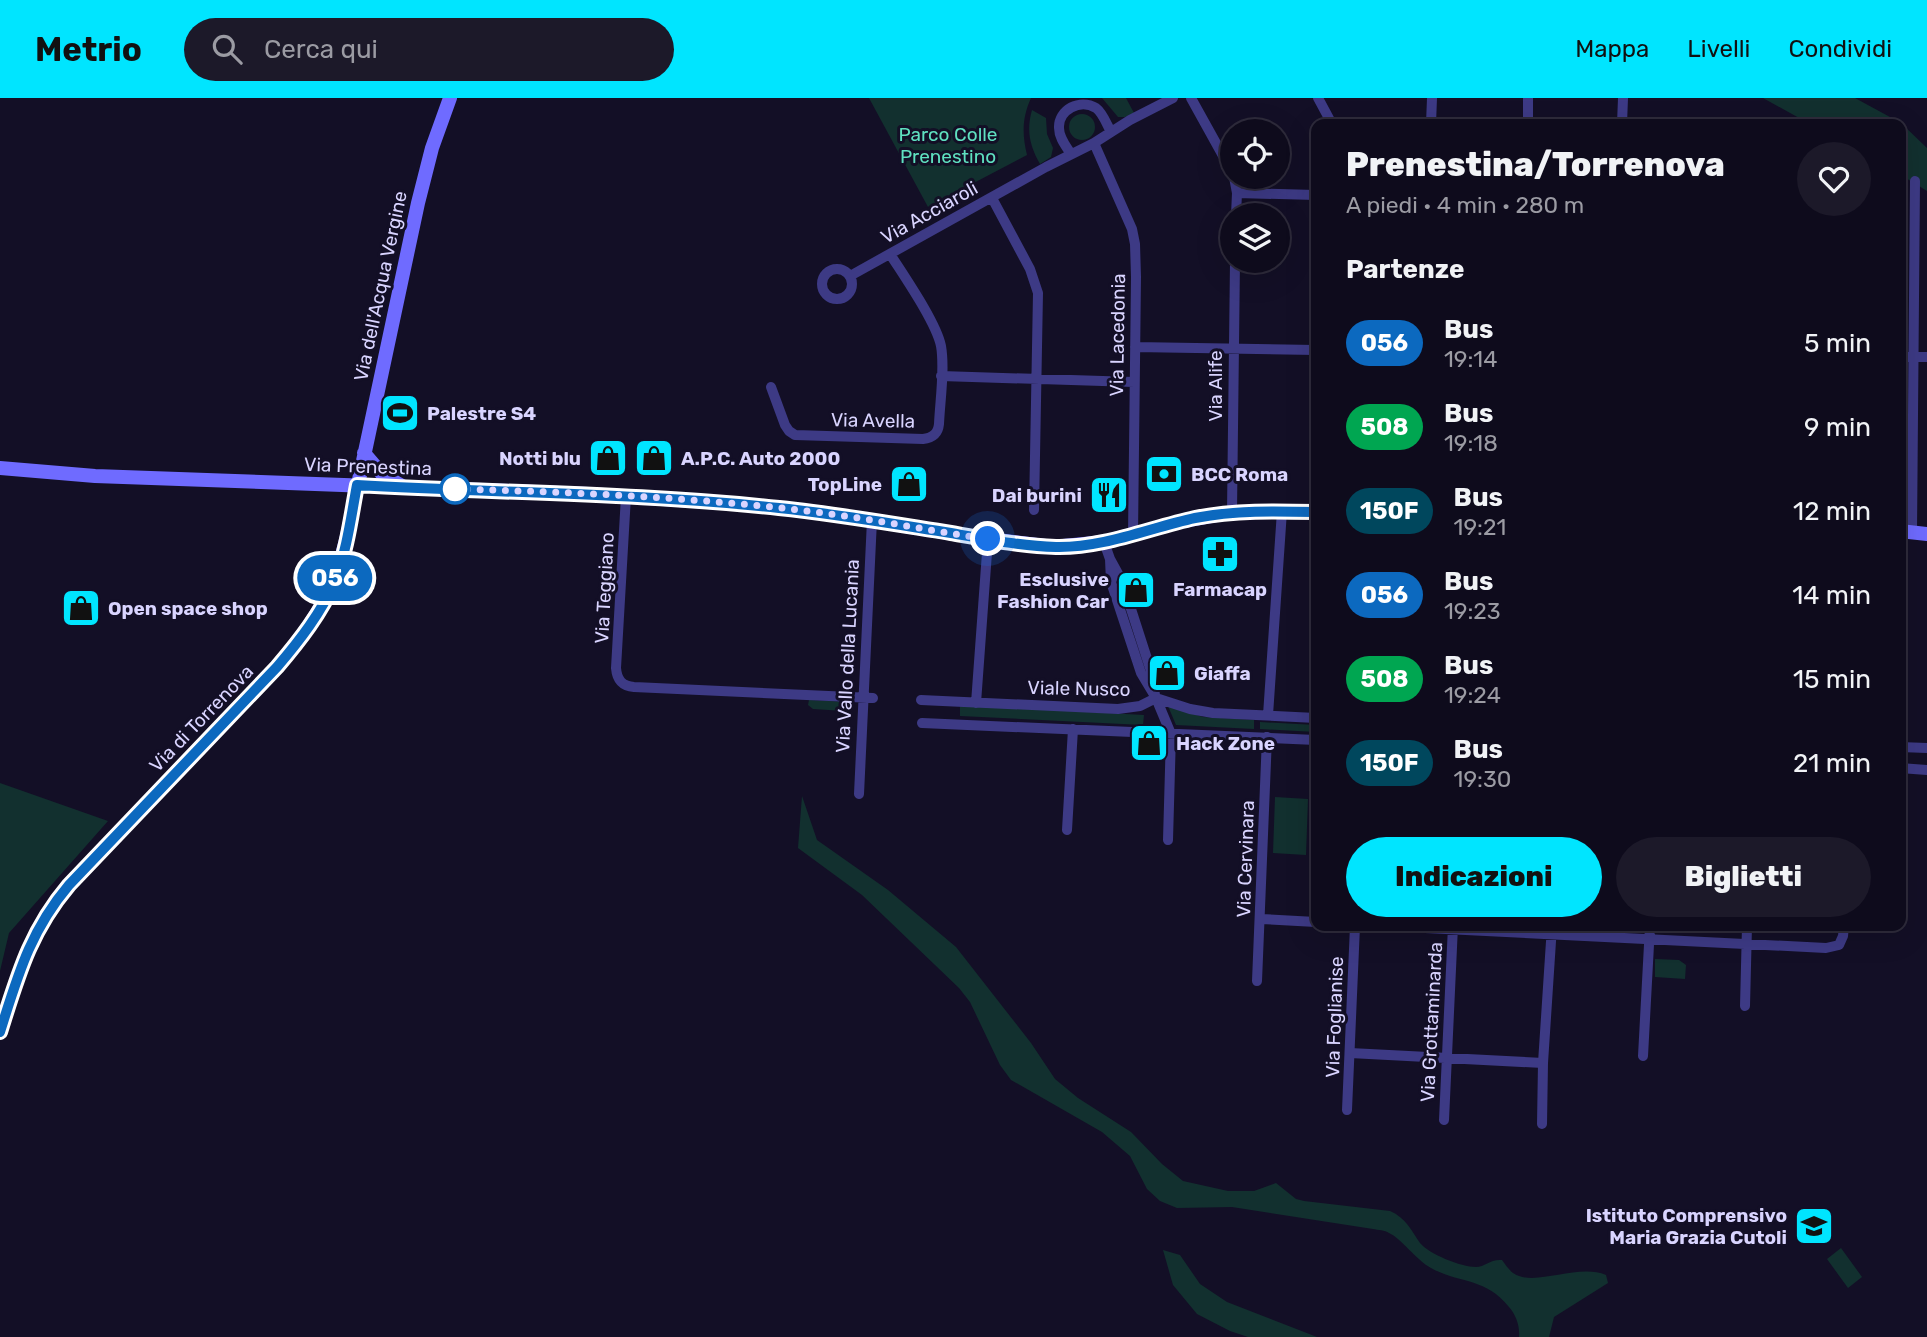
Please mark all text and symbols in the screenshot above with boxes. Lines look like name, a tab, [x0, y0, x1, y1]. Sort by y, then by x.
search box	[184, 18, 674, 81]
text: Metrio	[35, 30, 142, 69]
icon: search	[208, 30, 246, 68]
text: Cerca qui	[264, 34, 378, 65]
text: Mappa	[1575, 35, 1649, 63]
text: Livelli	[1687, 35, 1750, 63]
text: Condividi	[1788, 35, 1892, 63]
map controls	[1220, 119, 1290, 273]
button: locate	[1220, 119, 1290, 189]
park label: Parco Colle Prenestino	[898, 123, 998, 168]
button: heart	[1797, 142, 1871, 216]
text: Prenestina/Torrenova	[1346, 145, 1725, 184]
street label: Via Acciaroli	[877, 176, 982, 249]
street label: Via dell'Acqua Vergine	[349, 189, 412, 383]
text: A piedi · 4 min · 280 m	[1346, 191, 1584, 219]
button: layers	[1220, 203, 1290, 273]
text: Partenze	[1346, 254, 1464, 285]
street label: Via Lacedonia	[1105, 273, 1130, 397]
text: Bus	[1444, 314, 1493, 345]
text: 5 min	[1804, 328, 1871, 359]
text: 056	[1361, 329, 1408, 357]
text: 19:14	[1444, 345, 1498, 373]
street label: Via Alife	[1204, 350, 1227, 422]
sports icon: Palestre S4	[379, 392, 421, 434]
text: Bus	[1444, 398, 1493, 429]
place label: Palestre S4	[427, 402, 536, 425]
street label: Via Avella	[831, 408, 915, 433]
text: 9 min	[1804, 412, 1871, 443]
text: 508	[1360, 413, 1409, 441]
text: 19:18	[1444, 429, 1498, 457]
shop icon: Notti blu	[587, 437, 629, 479]
shop icon: A.P.C. Auto 2000	[633, 437, 675, 479]
place label: Notti blu	[499, 447, 581, 470]
place label: A.P.C. Auto 2000	[681, 447, 840, 470]
street label: Via Prenestina	[304, 453, 432, 480]
bank icon: BCC Roma	[1143, 453, 1185, 495]
shop icon: TopLine	[888, 463, 930, 505]
place label: BCC Roma	[1191, 463, 1288, 486]
place label: TopLine	[808, 473, 882, 496]
unlabelled marker	[440, 474, 470, 504]
restaurant icon: Dai burini	[1088, 474, 1130, 516]
text: Bus	[1454, 482, 1503, 513]
place label: Dai burini	[992, 484, 1082, 507]
text: 12 min	[1793, 496, 1871, 527]
text: 150F	[1360, 497, 1419, 525]
text: 19:21	[1454, 513, 1506, 541]
your location	[970, 521, 1005, 556]
street label: Via Teggiano	[590, 532, 619, 644]
pharmacy icon: Farmacap	[1199, 533, 1241, 575]
line badge: 056	[295, 555, 375, 601]
street label: Via Vallo della Lucania	[831, 559, 864, 753]
text: 056	[311, 564, 359, 592]
text: Bus	[1444, 566, 1493, 597]
place label: Esclusive Fashion Car	[997, 568, 1109, 613]
shop icon: Esclusive Fashion Car	[1115, 569, 1157, 611]
place label: Farmacap	[1173, 578, 1267, 601]
text: 14 min	[1792, 580, 1871, 611]
text: 056	[1361, 581, 1408, 609]
shop icon: Open space shop	[60, 587, 102, 629]
place label: Open space shop	[108, 597, 268, 620]
text: 19:23	[1444, 597, 1501, 625]
text: Bus	[1444, 650, 1493, 681]
shop icon: Giaffa	[1146, 652, 1188, 694]
street label: Via di Torrenova	[144, 660, 258, 777]
place label: Giaffa	[1194, 662, 1251, 685]
text: 15 min	[1793, 664, 1871, 695]
text: 508	[1360, 665, 1409, 693]
street label: Viale Nusco	[1027, 676, 1131, 701]
text: 19:24	[1444, 681, 1501, 709]
shop icon: Hack Zone	[1128, 722, 1170, 764]
place label: Hack Zone	[1176, 732, 1275, 755]
text: Bus	[1454, 734, 1503, 765]
text: 21 min	[1793, 748, 1871, 779]
text: 150F	[1360, 749, 1419, 777]
text: 19:30	[1454, 765, 1511, 793]
street label: Via Cervinara	[1232, 800, 1259, 918]
button: Indicazioni	[1346, 837, 1602, 917]
button: Biglietti	[1616, 837, 1871, 917]
street label: Via Grottaminarda	[1416, 941, 1447, 1103]
street label: Via Foglianise	[1321, 956, 1348, 1078]
place label: Istituto Comprensivo Maria Grazia Cutoli	[1586, 1204, 1787, 1249]
school or university icon: Istituto Comprensivo Maria Grazia Cutoli	[1793, 1205, 1835, 1247]

